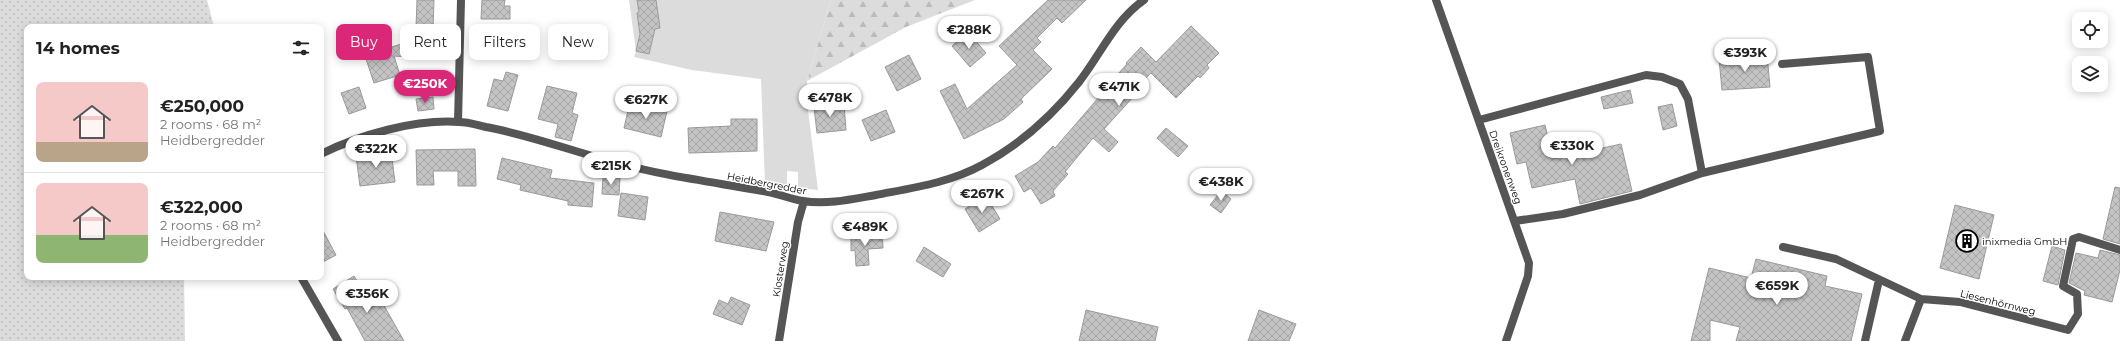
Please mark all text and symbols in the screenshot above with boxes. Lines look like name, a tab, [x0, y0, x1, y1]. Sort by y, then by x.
map controls	[2072, 12, 2108, 92]
button: locate	[2072, 12, 2108, 48]
pin: €288K	[941, 16, 997, 50]
text: €288K	[947, 21, 991, 37]
chip: Buy	[336, 24, 392, 60]
chip: Rent	[400, 24, 461, 60]
chip: Filters	[469, 24, 540, 60]
chip: New	[548, 24, 608, 60]
icon: filters	[290, 37, 312, 59]
text: 14 homes	[36, 38, 120, 58]
pin: €393K	[1717, 39, 1773, 73]
text: €393K	[1723, 44, 1767, 60]
button: layers	[2072, 56, 2108, 92]
pin: €250K	[397, 70, 453, 104]
pin: €471K	[1091, 73, 1147, 107]
text: €250K	[403, 75, 447, 91]
text: €471K	[1098, 78, 1140, 94]
pin: €478K	[802, 84, 858, 118]
pin: €627K	[618, 86, 674, 120]
text: €478K	[808, 89, 852, 105]
text: €627K	[624, 91, 668, 107]
text: €250,000	[160, 96, 244, 116]
icon: home	[68, 98, 116, 146]
text: 2 rooms · 68 m²	[160, 116, 261, 132]
street label: Dreikronenweg	[1486, 128, 1525, 206]
text: Heidbergredder	[160, 132, 265, 148]
pin: €330K	[1544, 132, 1600, 166]
pin: €322K	[348, 135, 404, 169]
text: €330K	[1550, 137, 1594, 153]
text: €322K	[354, 140, 398, 156]
pin: €215K	[583, 152, 639, 186]
text: €215K	[591, 157, 631, 173]
pin: €438K	[1193, 168, 1249, 202]
street label: Heidbergredder	[726, 169, 808, 198]
text: €438K	[1198, 173, 1244, 189]
pin: €267K	[954, 180, 1010, 214]
text: €267K	[960, 185, 1004, 201]
text: €322,000	[160, 197, 243, 217]
icon: home	[68, 199, 116, 247]
pin: €489K	[837, 213, 893, 247]
text: 2 rooms · 68 m²	[160, 217, 261, 233]
text: €489K	[842, 218, 888, 234]
building icon: inixmedia GmbH	[1954, 228, 1980, 254]
text: Heidbergredder	[160, 233, 265, 249]
place label: inixmedia GmbH	[1982, 235, 2067, 248]
street label: Klosterweg	[770, 240, 791, 298]
pin: €659K	[1749, 272, 1805, 306]
text: €659K	[1755, 277, 1799, 293]
pin: €356K	[339, 280, 395, 314]
text: €356K	[345, 285, 389, 301]
street label: Liesenhörnweg	[1959, 287, 2037, 318]

